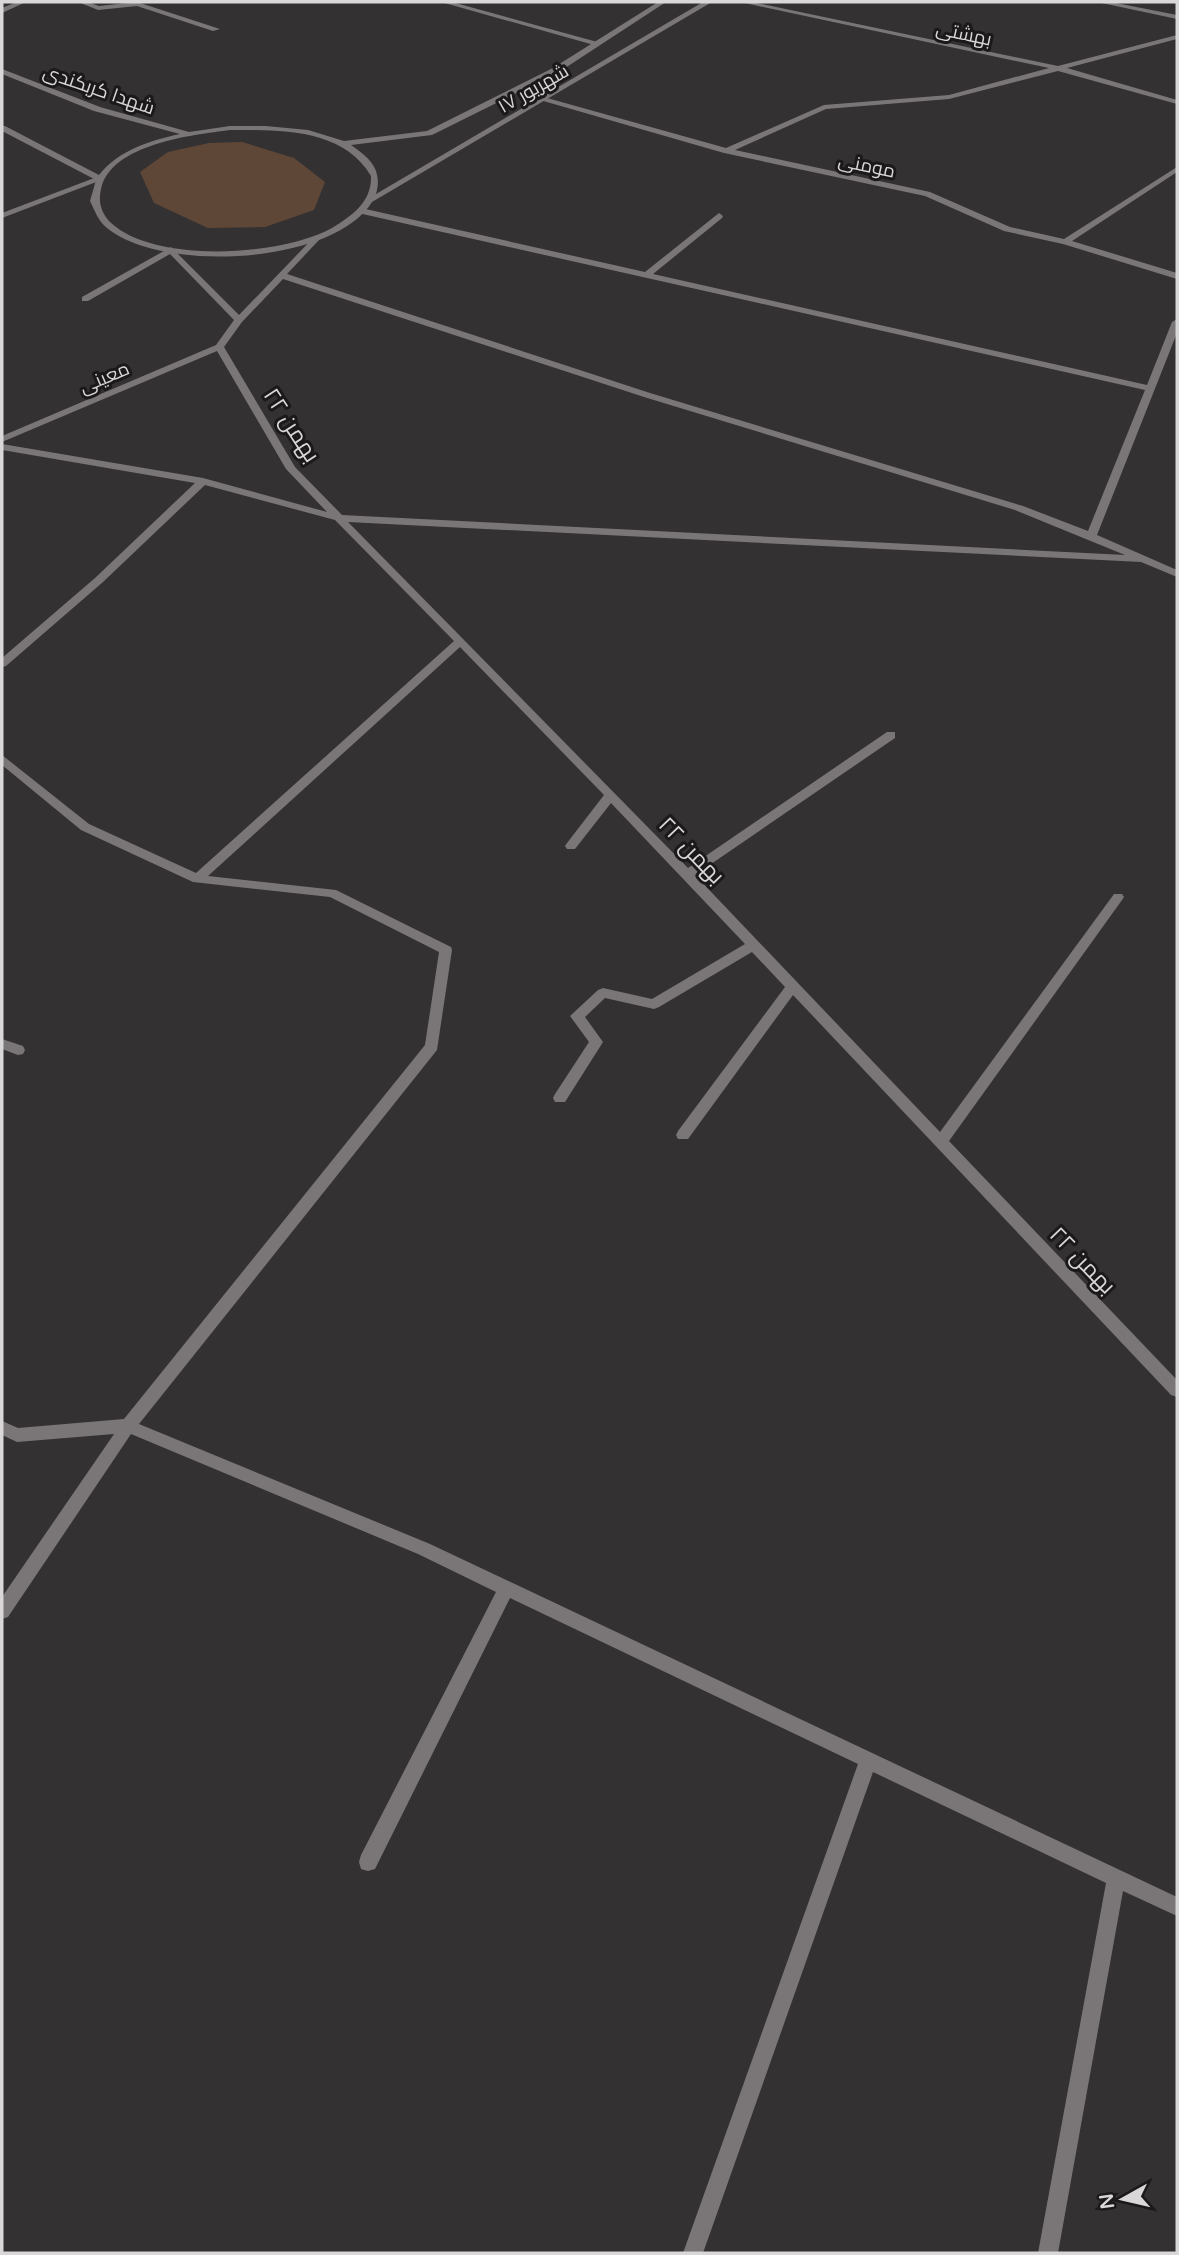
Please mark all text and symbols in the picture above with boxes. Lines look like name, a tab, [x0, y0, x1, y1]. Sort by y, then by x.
street label: بهشتی	[934, 17, 994, 51]
street label: ۱۷ شهریور	[494, 60, 573, 118]
street label: شهدا کربکندی	[40, 61, 157, 119]
street label: مومنی	[836, 149, 897, 183]
street label: معینی	[76, 358, 133, 398]
street label: ۲۲ بهمن	[257, 383, 326, 468]
street label: ۲۲ بهمن	[652, 811, 730, 890]
street label: ۲۲ بهمن	[1043, 1221, 1121, 1300]
north arrow	[1088, 2164, 1158, 2234]
text: N	[1095, 2192, 1119, 2210]

